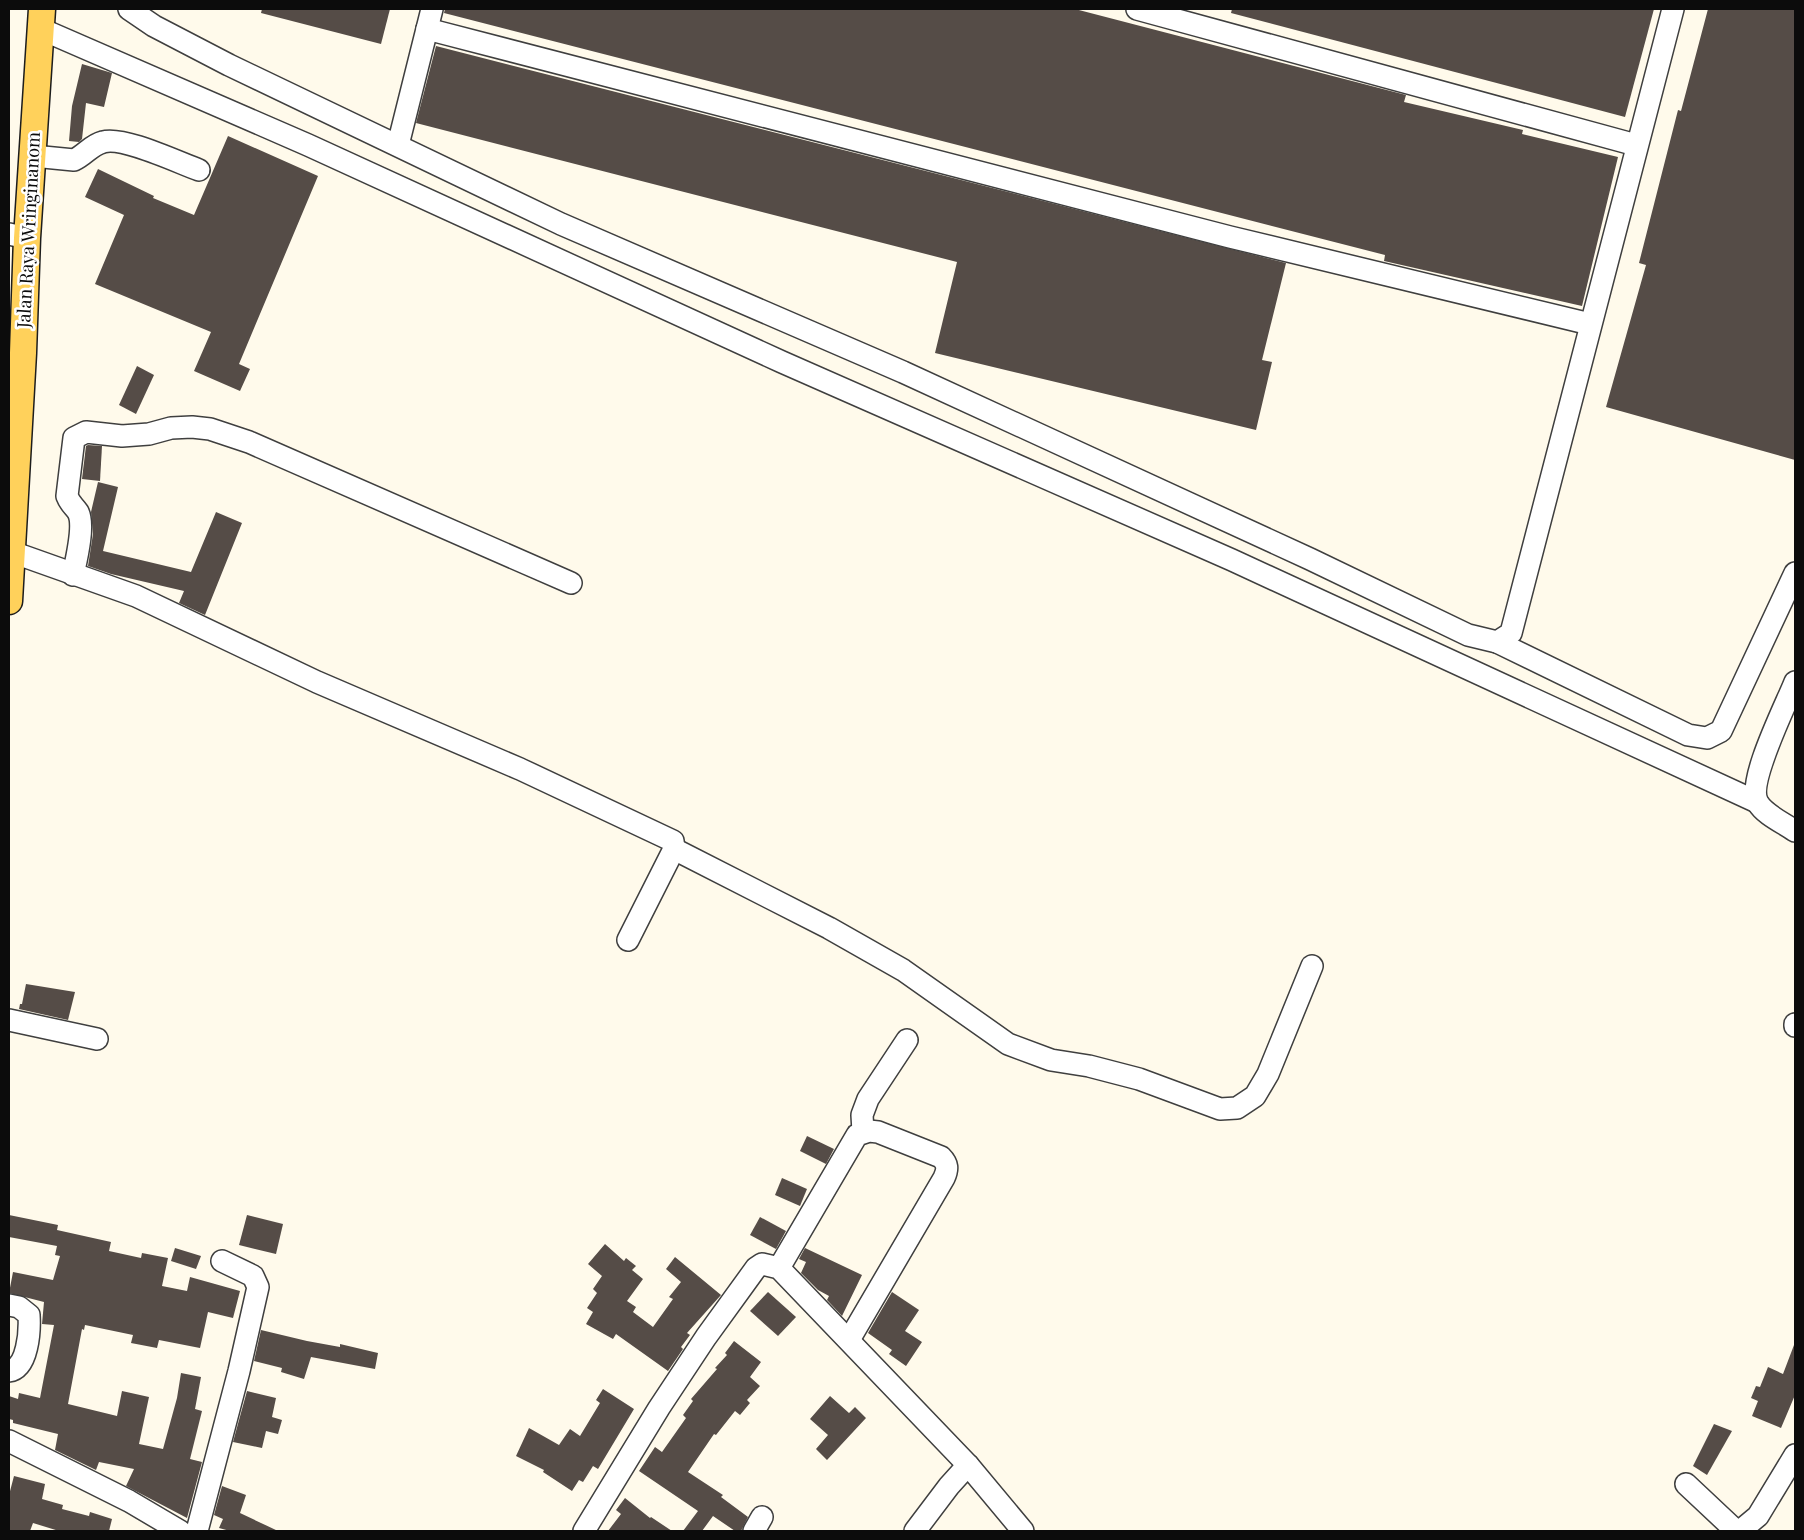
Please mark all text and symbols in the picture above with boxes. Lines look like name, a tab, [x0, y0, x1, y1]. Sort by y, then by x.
street label: Jalan Raya Wringinanom	[11, 131, 45, 330]

